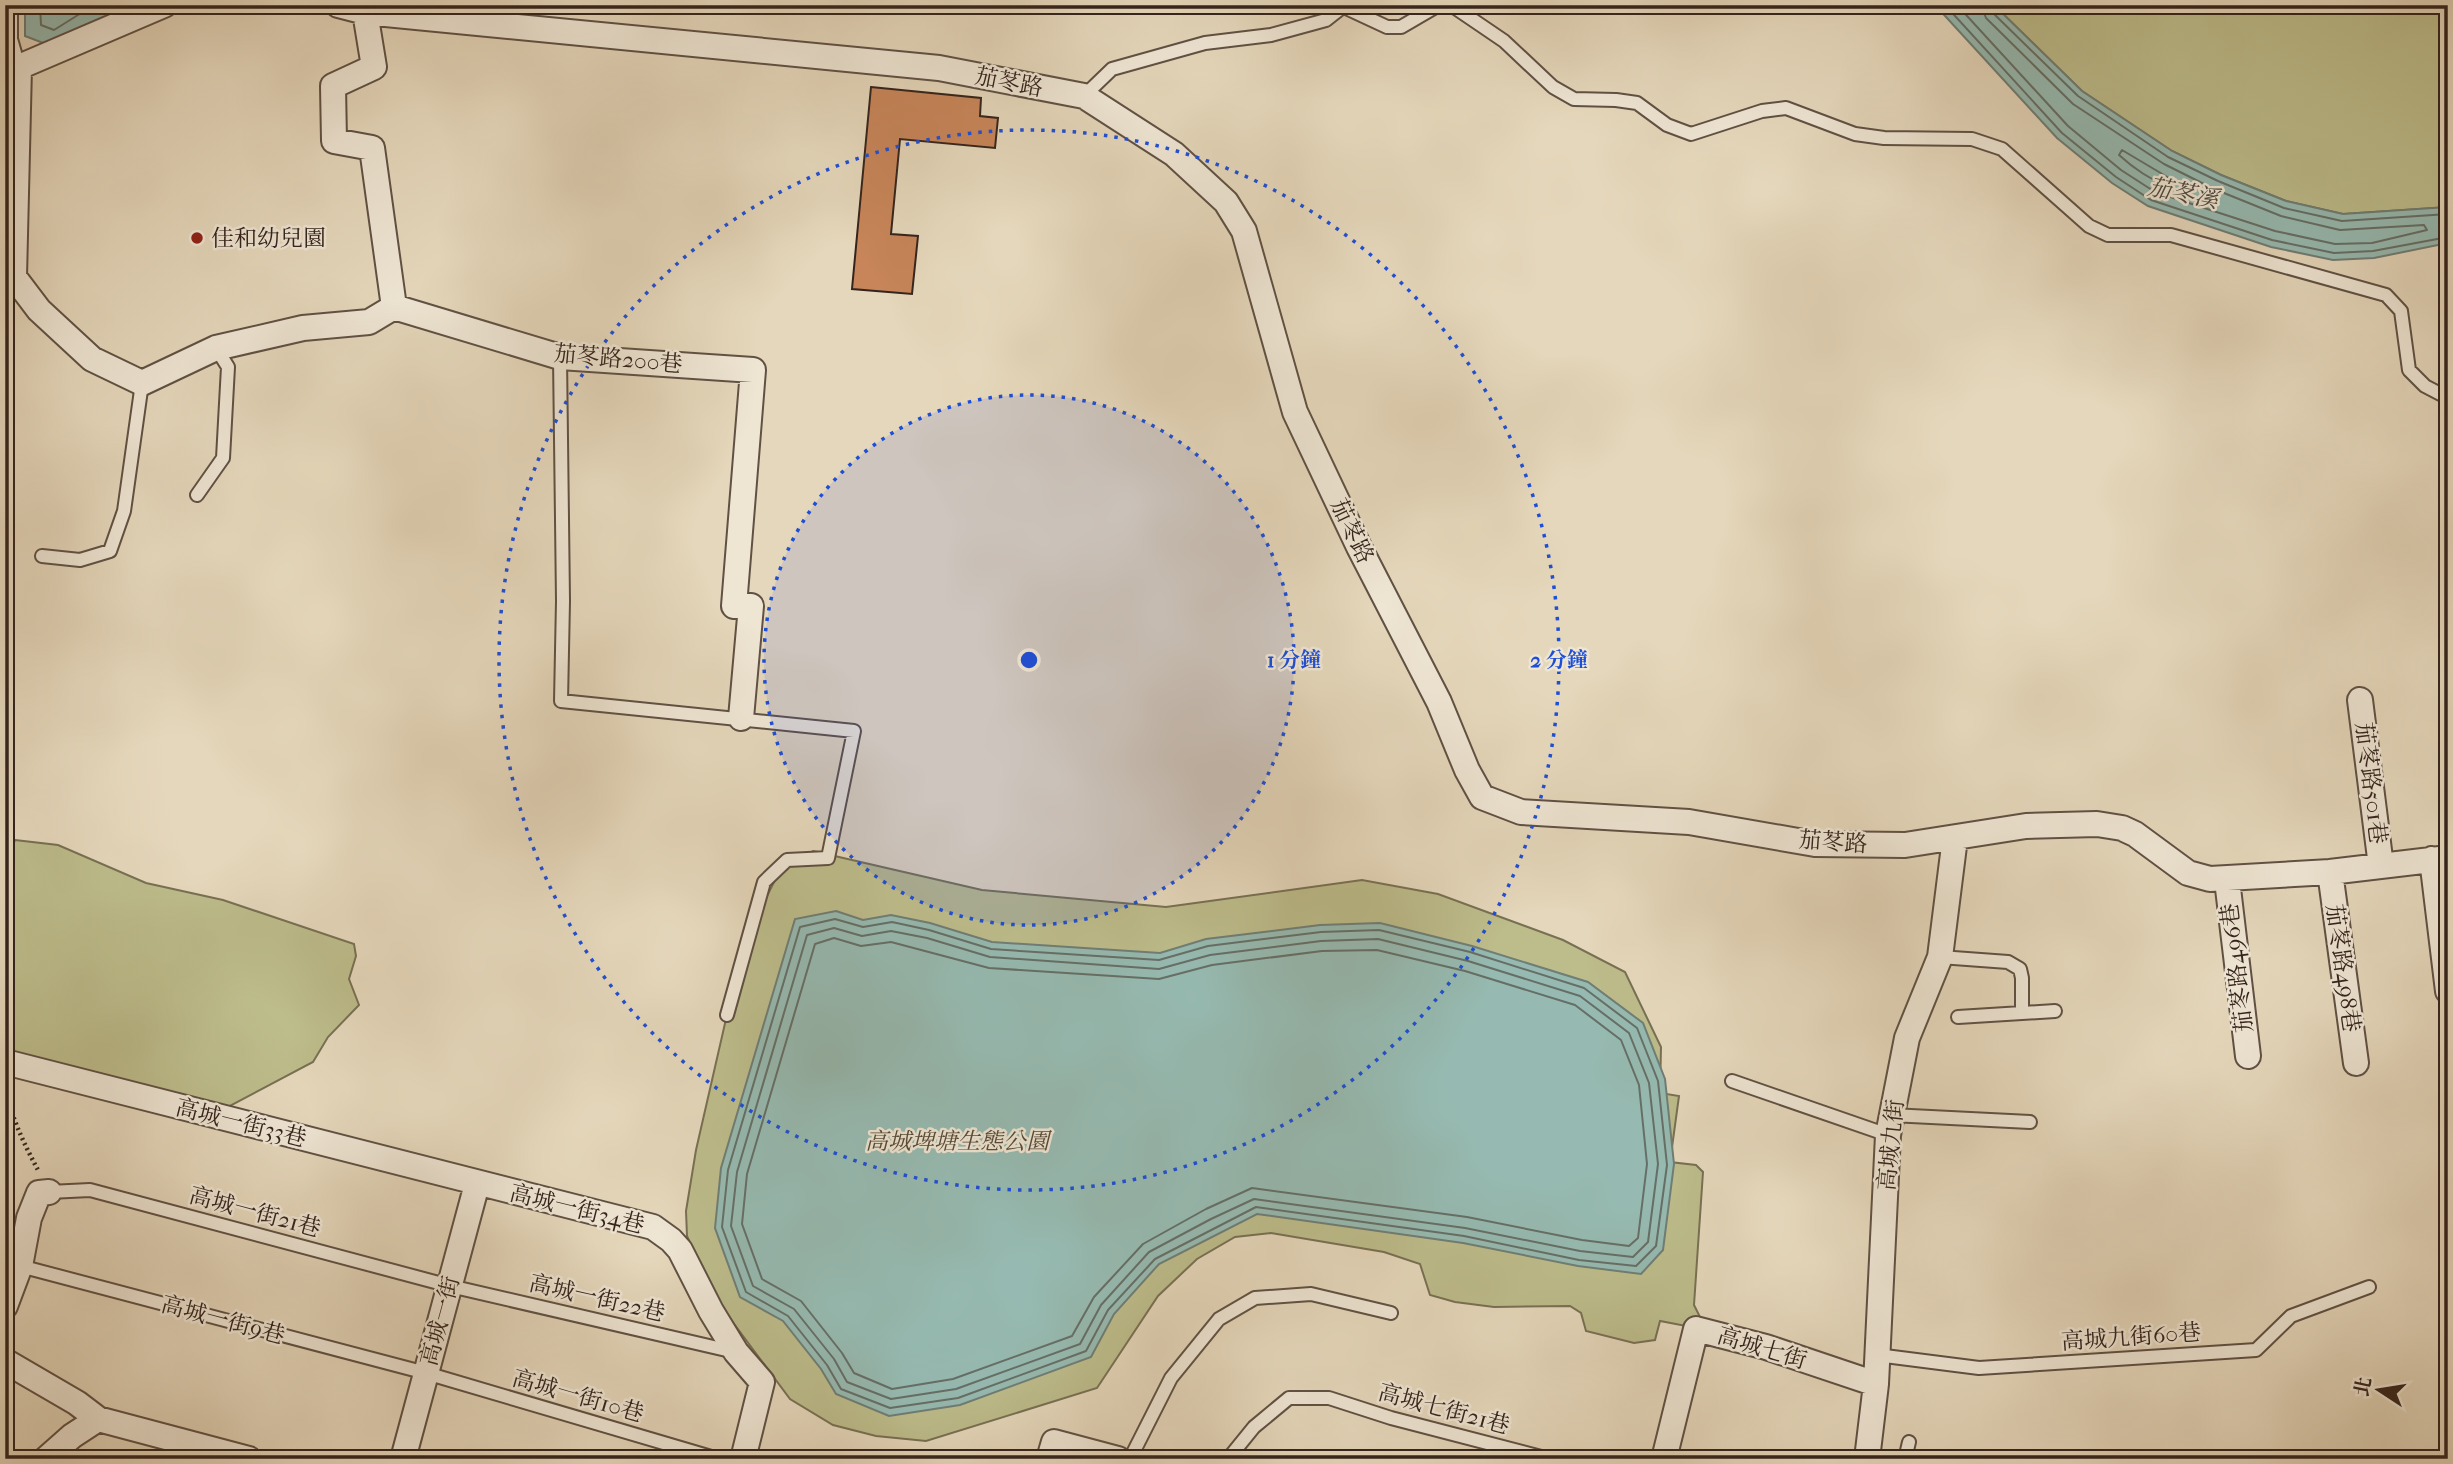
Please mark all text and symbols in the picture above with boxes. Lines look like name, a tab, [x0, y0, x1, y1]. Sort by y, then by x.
street label: 茄苳路	[973, 62, 1045, 102]
water label: 茄苳溪	[2145, 172, 2224, 214]
place label: 佳和幼兒園	[211, 225, 326, 252]
marker: 佳和幼兒園	[189, 230, 205, 246]
street label: 茄苳路200巷	[552, 340, 684, 378]
street label: 茄苳路	[1325, 494, 1379, 568]
centre of rings	[1017, 648, 1041, 672]
text: 1 分鐘	[1267, 648, 1321, 672]
text: 2 分鐘	[1530, 648, 1588, 672]
street label: 茄苳路501巷	[2350, 720, 2392, 846]
street label: 茄苳路	[1798, 826, 1868, 858]
street label: 茄苳路496巷	[2216, 902, 2258, 1034]
street label: 茄苳路498巷	[2321, 902, 2365, 1034]
street label: 高城一街33巷	[173, 1094, 309, 1152]
street label: 高城九街	[1873, 1098, 1909, 1192]
park label: 高城埤塘生態公園	[865, 1128, 1053, 1155]
street label: 高城一街34巷	[507, 1179, 647, 1239]
street label: 高城一街21巷	[186, 1181, 324, 1243]
street label: 高城一街22巷	[526, 1269, 668, 1327]
street label: 高城一街	[415, 1273, 465, 1369]
street label: 高城一街9巷	[158, 1291, 288, 1349]
street label: 高城九街60巷	[2060, 1319, 2202, 1355]
street label: 高城七街	[1714, 1322, 1810, 1374]
north arrow	[2344, 1356, 2414, 1426]
street label: 高城一街10巷	[509, 1364, 647, 1428]
text: 北	[2351, 1375, 2376, 1398]
street label: 高城七街21巷	[1375, 1378, 1513, 1440]

